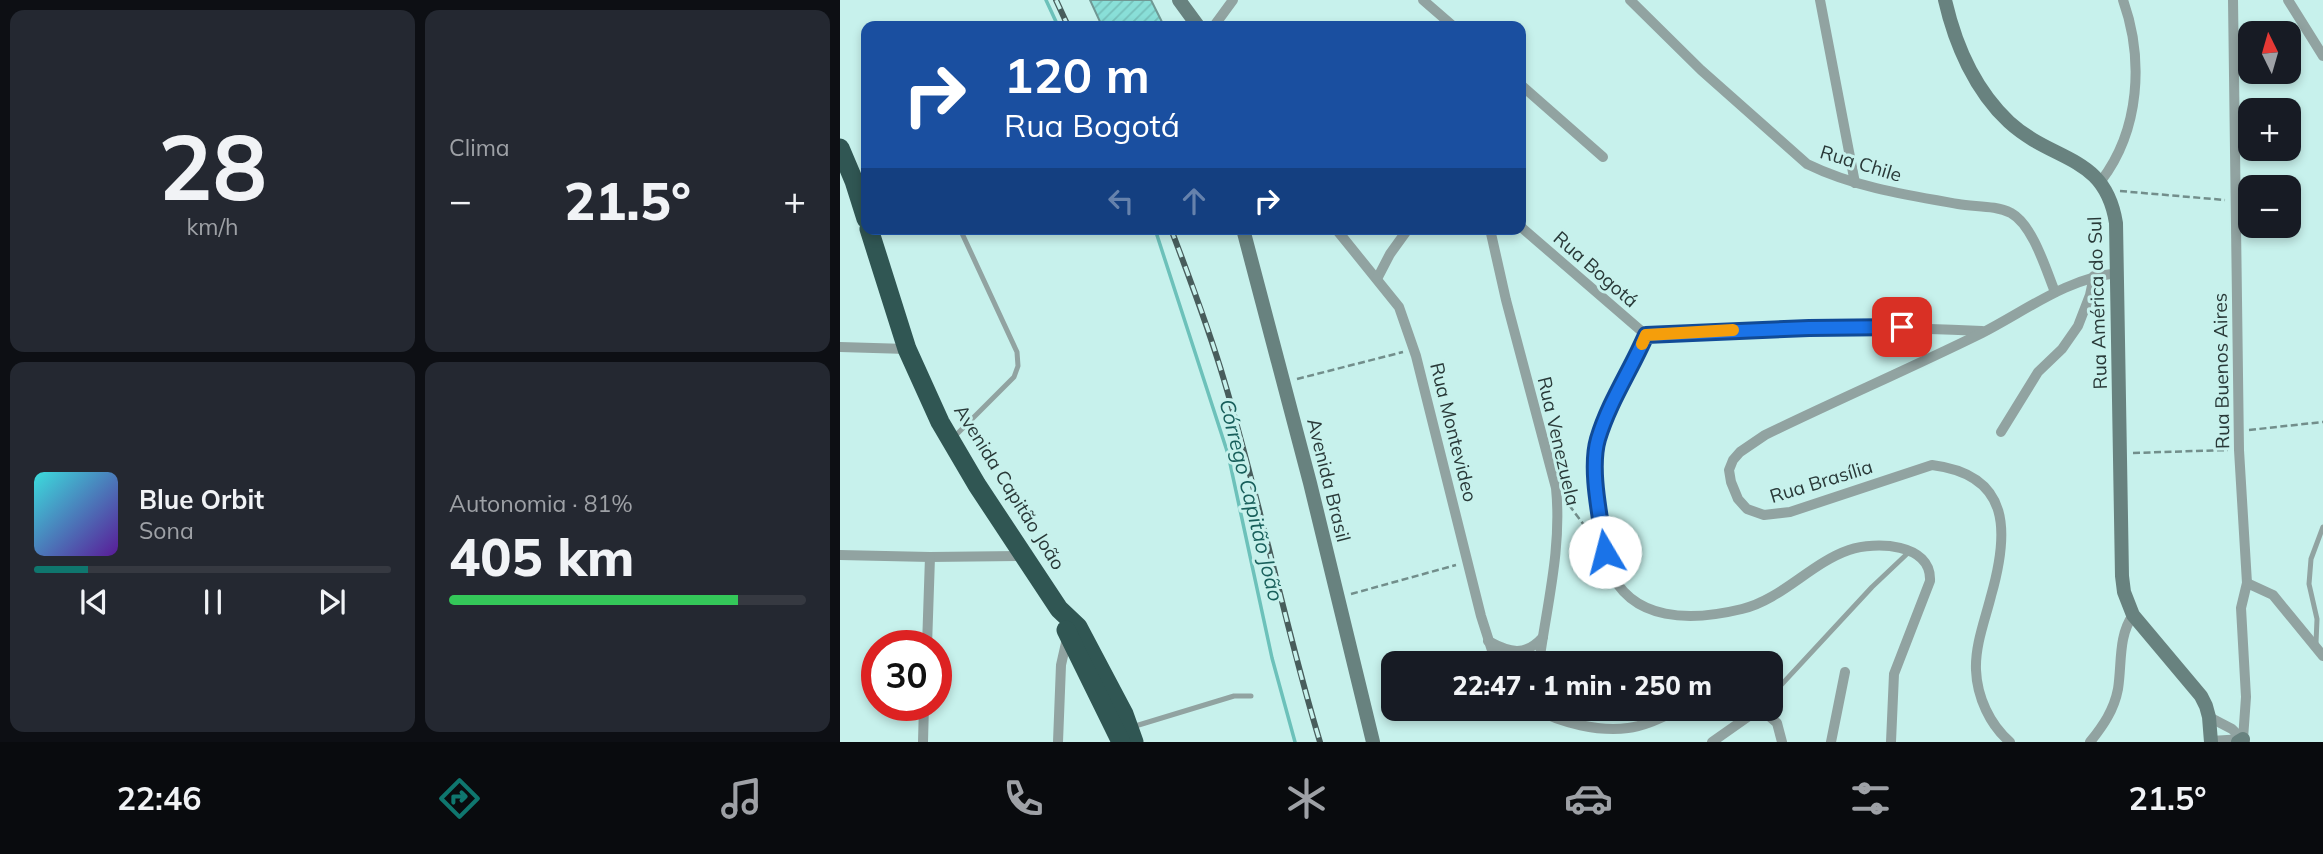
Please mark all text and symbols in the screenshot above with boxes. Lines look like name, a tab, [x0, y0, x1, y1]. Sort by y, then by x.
north arrow	[2238, 21, 2301, 84]
map controls	[2238, 21, 2301, 238]
text: 120 m	[1004, 44, 1150, 105]
icon: right	[889, 49, 980, 140]
button: +	[2238, 98, 2301, 161]
text: Rua Bogotá	[1004, 105, 1180, 145]
text: 28	[158, 109, 267, 223]
text: Clima	[449, 133, 510, 162]
street label: Rua Chile	[1817, 139, 1905, 187]
text: 21.5°	[564, 168, 691, 233]
button: −	[2238, 175, 2301, 238]
text: −	[449, 176, 472, 224]
text: +	[783, 176, 806, 224]
icon: left	[1102, 182, 1140, 220]
icon: ahead	[1175, 182, 1213, 220]
icon: right	[1248, 182, 1286, 220]
text: km/h	[186, 212, 239, 241]
street label: Rua América do Sul	[2082, 216, 2112, 390]
street label: Rua Bogotá	[1549, 226, 1643, 312]
street label: Rua Buenos Aires	[2208, 293, 2234, 449]
pin	[1872, 297, 1932, 357]
icon: arrive	[1883, 308, 1921, 346]
street label: Rua Montevideo	[1425, 360, 1483, 504]
street label: Rua Venezuela	[1533, 374, 1585, 508]
water label: Córrego Capitão João	[1214, 396, 1290, 604]
street label: Avenida Capitão João	[949, 400, 1071, 574]
street label: Avenida Brasil	[1302, 416, 1356, 544]
street label: Rua Brasília	[1767, 454, 1875, 508]
text: Blue Orbit	[139, 483, 264, 516]
text: Autonomia · 81%	[449, 489, 633, 518]
position arrow	[1568, 515, 1642, 589]
text: Sona	[139, 516, 194, 545]
text: 405 km	[449, 524, 634, 589]
icon: previous	[75, 583, 113, 621]
icon: pause	[194, 583, 232, 621]
icon: next	[313, 583, 351, 621]
speed limit sign: 30	[861, 630, 952, 721]
text: 22:47 · 1 min · 250 m	[1452, 669, 1712, 702]
icon: directions	[435, 774, 484, 823]
icon: music	[717, 774, 766, 823]
icon: phone	[999, 774, 1048, 823]
icon: climate	[1282, 774, 1331, 823]
icon: car	[1564, 774, 1613, 823]
icon: filters	[1846, 774, 1895, 823]
text: 22:46	[117, 778, 201, 818]
text: 21.5°	[2129, 778, 2206, 818]

